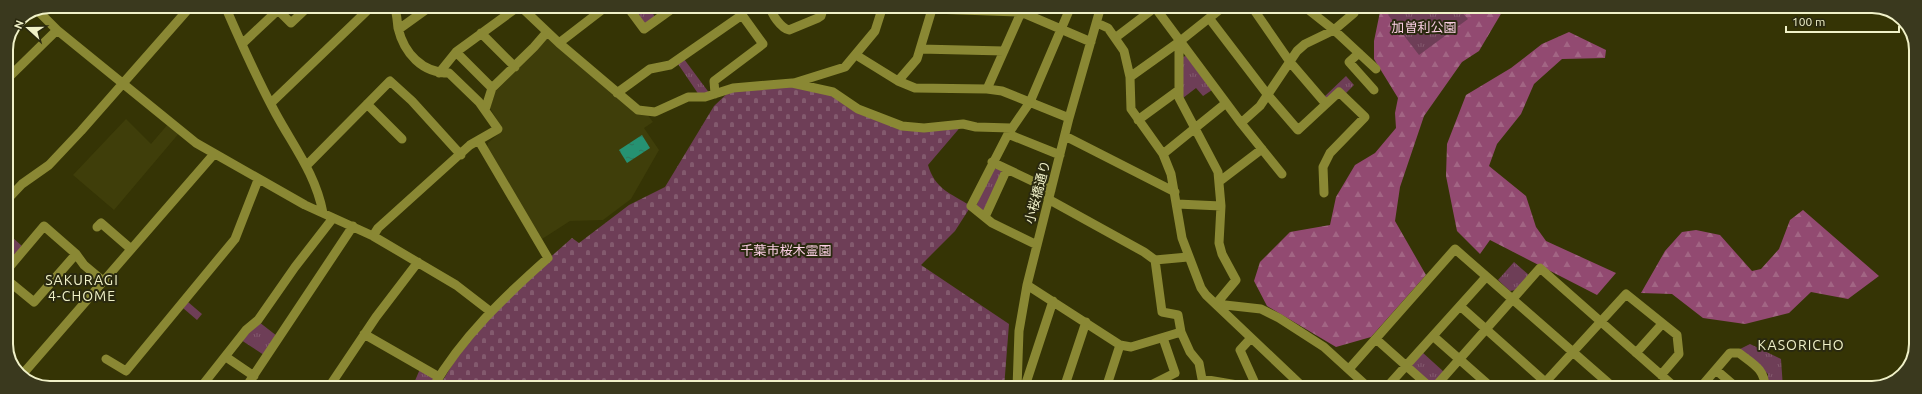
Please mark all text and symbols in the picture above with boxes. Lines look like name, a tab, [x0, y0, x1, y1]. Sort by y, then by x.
north arrow	[8, 8, 48, 48]
scale bar	[1786, 8, 1899, 34]
text: 100 m	[1792, 15, 1825, 28]
text: N	[12, 18, 26, 30]
park label: 加曽利公園	[1391, 20, 1457, 34]
street label: 小桜橋通り	[1022, 159, 1052, 225]
park label: 千葉市桜木霊園	[740, 243, 832, 257]
district label: SAKURAGI 4-CHOME	[45, 272, 119, 304]
district label: KASORICHO	[1757, 337, 1845, 353]

